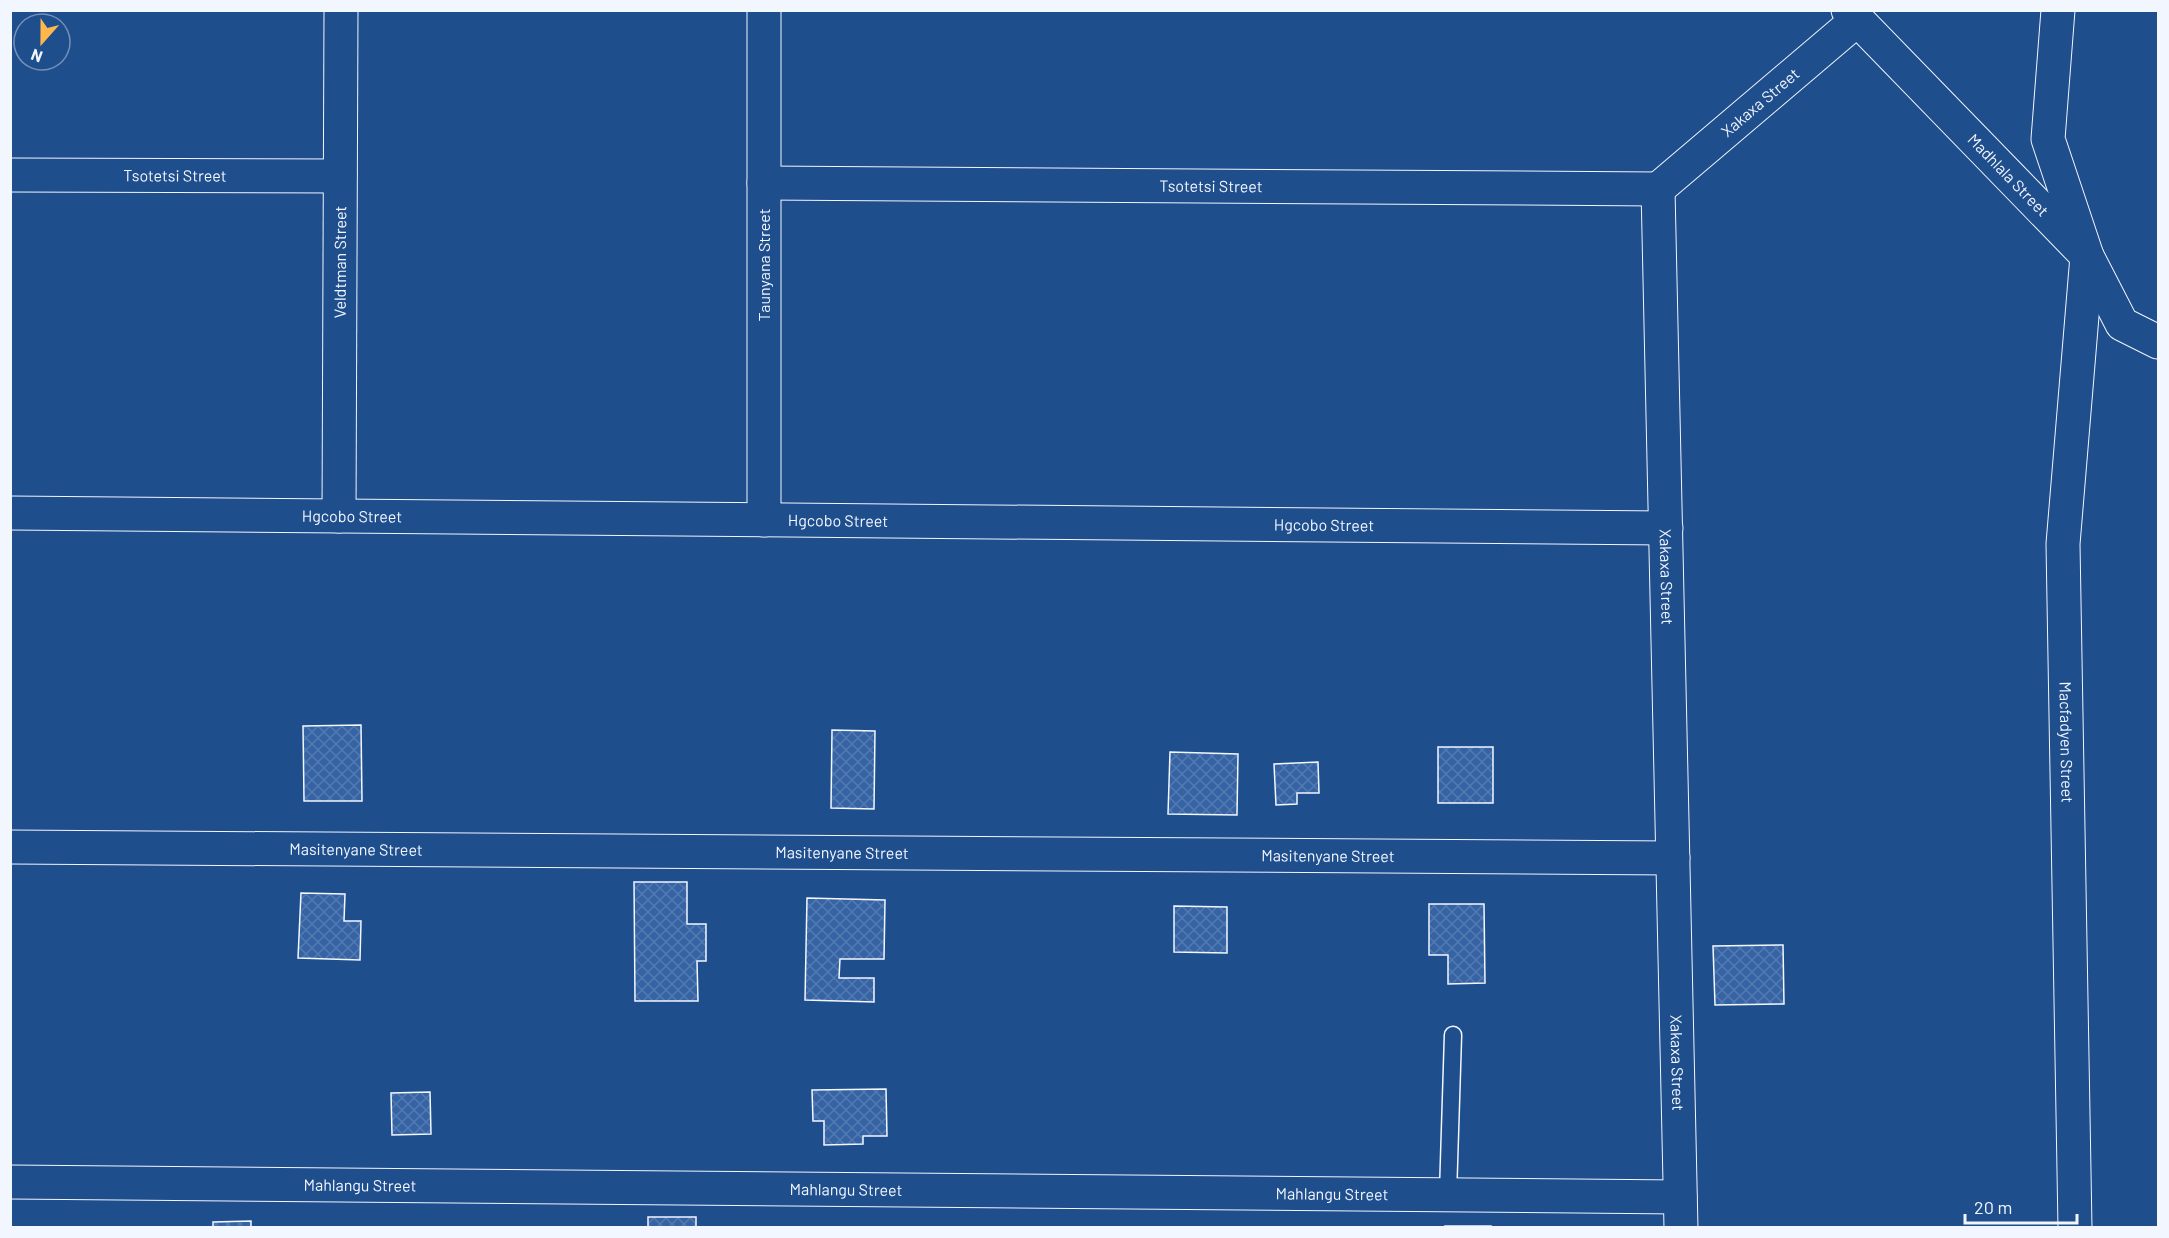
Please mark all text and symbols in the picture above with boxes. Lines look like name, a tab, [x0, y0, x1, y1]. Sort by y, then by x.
north arrow	[12, 12, 72, 72]
text: N	[28, 46, 45, 67]
street label: Xakaxa Street	[1717, 63, 1803, 140]
street label: Madhlala Street	[1964, 129, 2053, 220]
street label: Tsotetsi Street	[123, 165, 227, 185]
street label: Tsotetsi Street	[1159, 176, 1263, 195]
street label: Veldtman Street	[330, 206, 349, 318]
street label: Taunyana Street	[754, 208, 773, 322]
street label: Hgcobo Street	[302, 506, 402, 526]
street label: Hgcobo Street	[788, 510, 888, 530]
street label: Hgcobo Street	[1274, 514, 1374, 534]
street label: Xakaxa Street	[1657, 529, 1678, 625]
street label: Macfadyen Street	[2056, 681, 2078, 803]
street label: Masitenyane Street	[289, 839, 423, 859]
street label: Masitenyane Street	[775, 842, 909, 862]
street label: Masitenyane Street	[1261, 845, 1395, 865]
street label: Xakaxa Street	[1667, 1014, 1688, 1111]
street label: Mahlangu Street	[303, 1175, 416, 1195]
street label: Mahlangu Street	[789, 1179, 902, 1199]
street label: Mahlangu Street	[1275, 1183, 1388, 1203]
scale bar	[1965, 1187, 2078, 1225]
text: 20 m	[1974, 1196, 2012, 1218]

